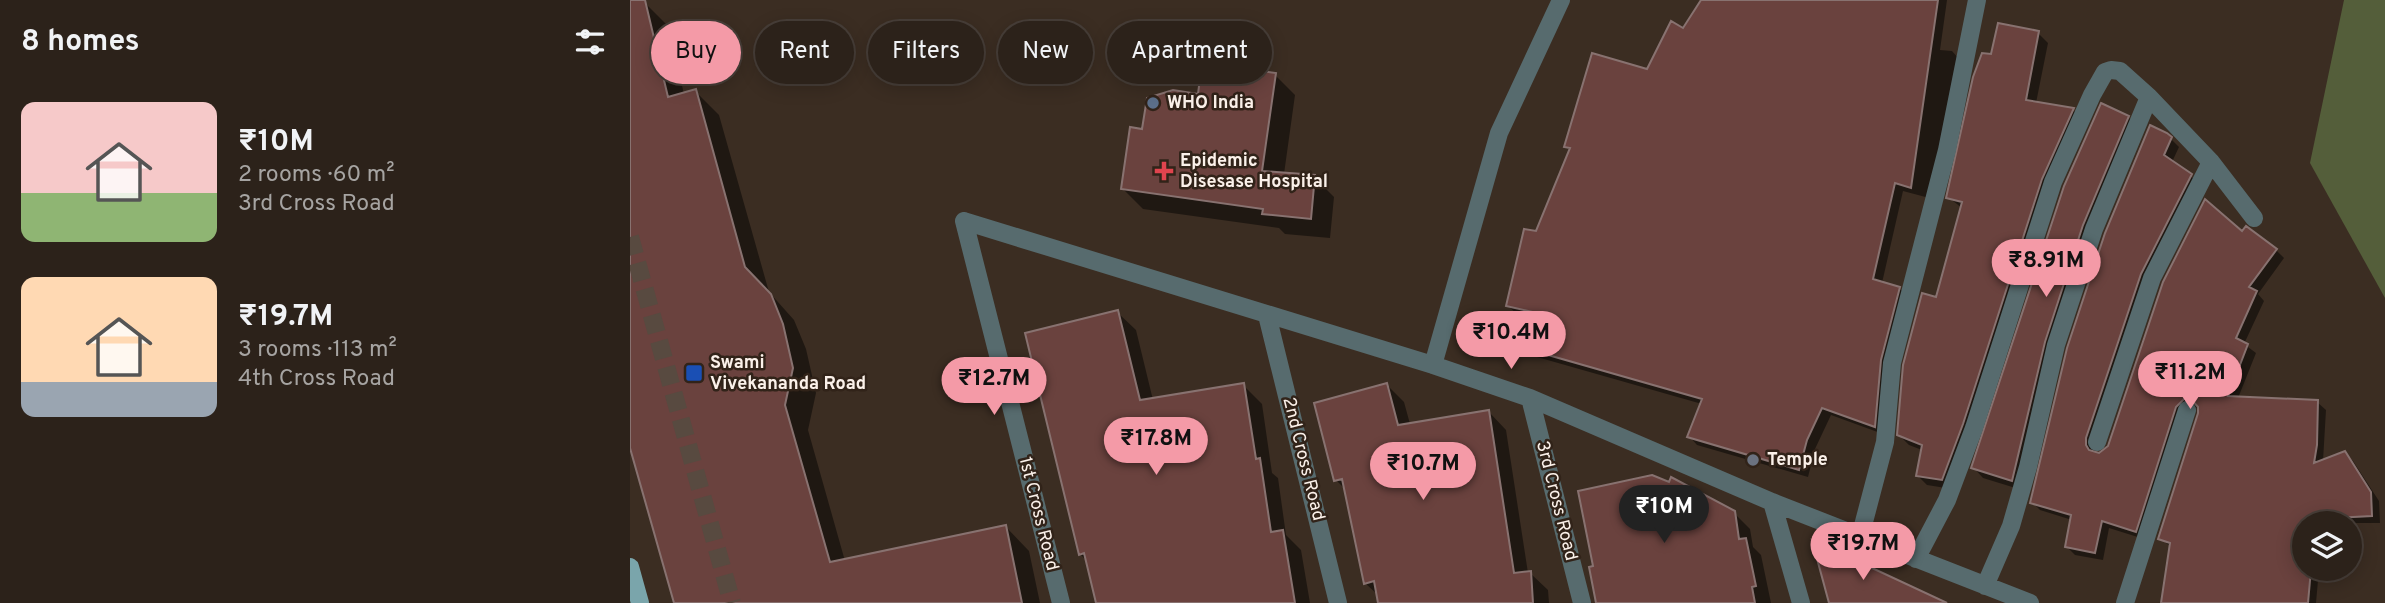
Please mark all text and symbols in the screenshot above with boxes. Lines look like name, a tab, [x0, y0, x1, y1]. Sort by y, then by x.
chip: Buy	[651, 21, 741, 84]
chip: Rent	[755, 21, 854, 84]
chip: Filters	[868, 21, 984, 84]
chip: New	[998, 21, 1093, 84]
chip: Apartment	[1107, 21, 1272, 84]
icon: filters	[571, 23, 609, 61]
text: 8 homes	[21, 24, 140, 61]
place label: WHO India	[1167, 92, 1254, 115]
marker: WHO India	[1145, 95, 1161, 111]
text: ₹10M	[238, 124, 314, 161]
icon: home	[77, 130, 161, 214]
place label: Epidemic Disesase Hospital	[1180, 150, 1328, 194]
text: 2 rooms · 60 m²	[238, 161, 395, 190]
marker: Epidemic Disesase Hospital	[1154, 161, 1174, 181]
text: 3rd Cross Road	[238, 190, 395, 219]
pin: ₹8.91M	[1989, 240, 2103, 299]
text: ₹8.91M	[2008, 247, 2084, 276]
text: ₹19.7M	[238, 299, 333, 336]
icon: home	[77, 305, 161, 389]
pin: ₹10.4M	[1454, 312, 1568, 371]
text: ₹10.4M	[1472, 319, 1550, 348]
text: 3 rooms · 113 m²	[238, 336, 397, 365]
place label: Swami Vivekananda Road	[710, 352, 866, 396]
pin: ₹11.2M	[2133, 352, 2247, 411]
pin: ₹12.7M	[937, 358, 1051, 417]
text: ₹11.2M	[2154, 359, 2226, 388]
marker: Swami Vivekananda Road	[684, 363, 704, 383]
text: 4th Cross Road	[238, 365, 395, 394]
text: ₹12.7M	[958, 365, 1030, 394]
street label: 2nd Cross Road	[1277, 395, 1329, 523]
pin: ₹17.8M	[1099, 418, 1213, 477]
text: ₹17.8M	[1120, 425, 1192, 454]
street label: 3rd Cross Road	[1530, 439, 1582, 563]
pin: ₹10.7M	[1366, 442, 1480, 502]
place label: Temple	[1767, 449, 1828, 472]
text: ₹10.7M	[1386, 450, 1460, 479]
marker: Temple	[1745, 452, 1761, 468]
street label: 1st Cross Road	[1013, 455, 1063, 573]
pin: ₹10M	[1623, 486, 1705, 545]
text: ₹10M	[1635, 493, 1693, 522]
map controls	[2292, 511, 2362, 581]
button: layers	[2292, 511, 2362, 581]
pin: ₹19.7M	[1806, 522, 1920, 582]
text: ₹19.7M	[1827, 530, 1900, 559]

